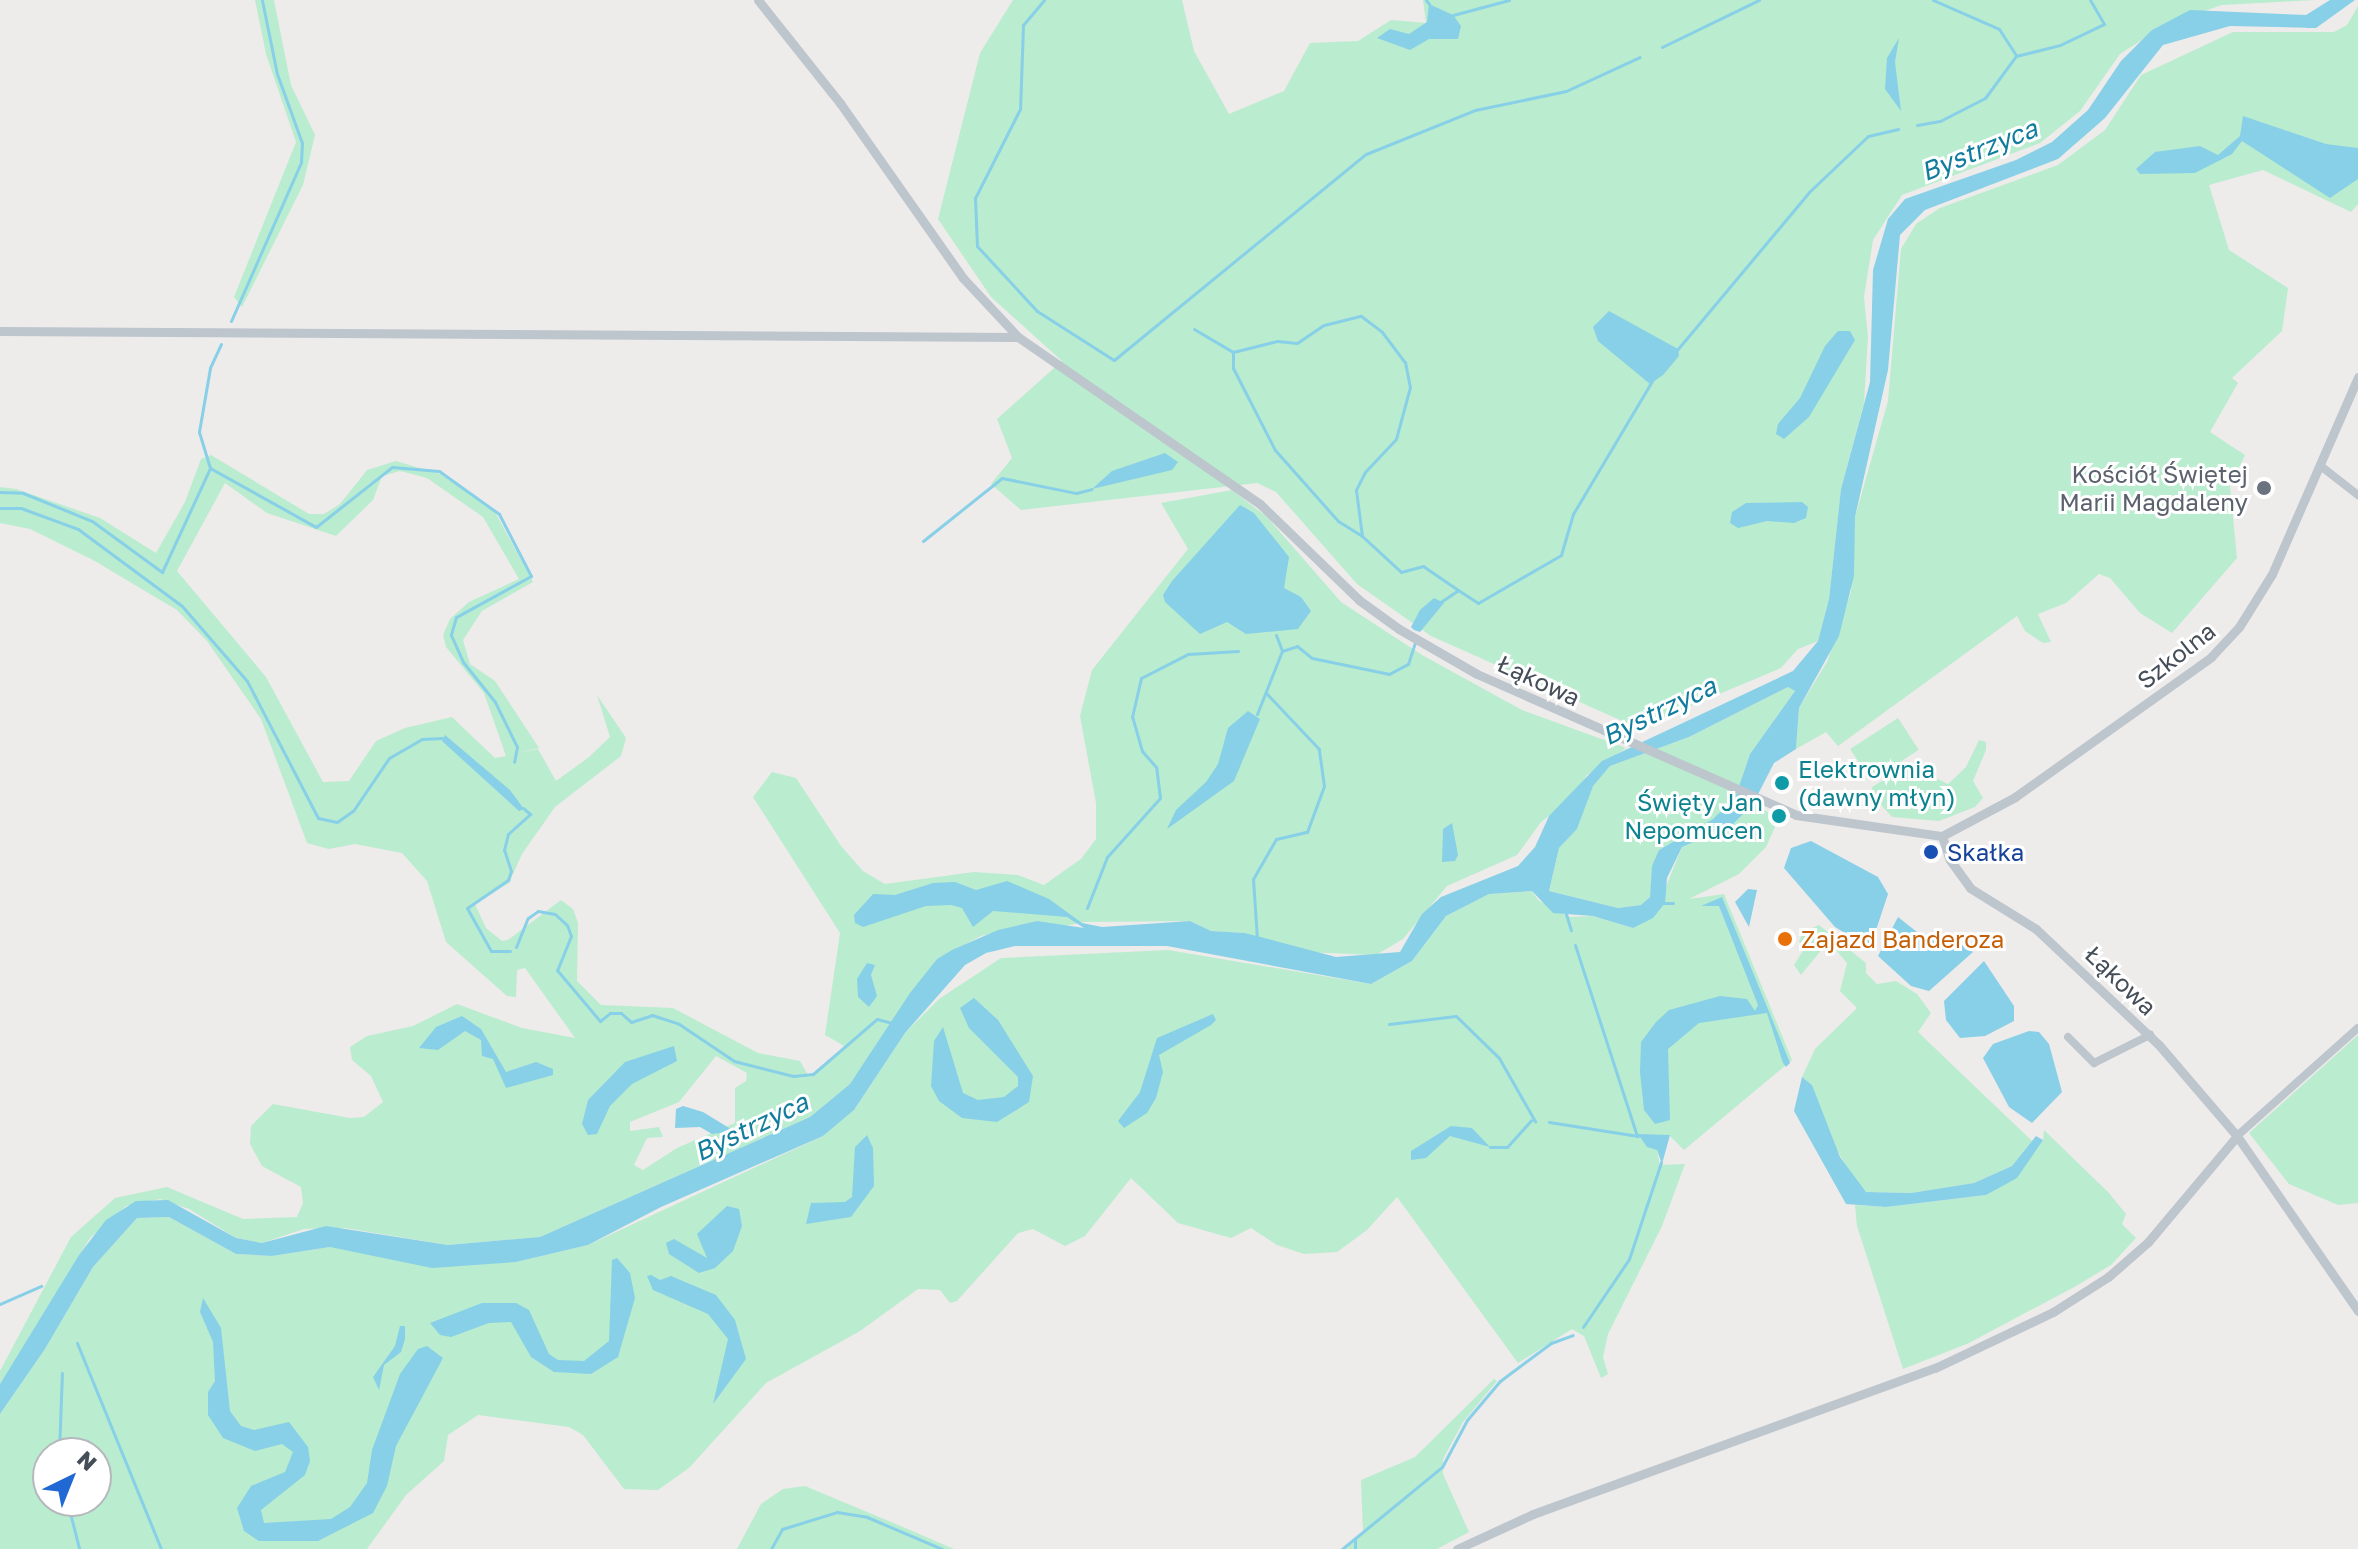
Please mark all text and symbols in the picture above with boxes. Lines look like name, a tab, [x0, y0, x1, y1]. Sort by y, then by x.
water label: Bystrzyca	[1916, 113, 2042, 187]
place label: Kościół Świętej Marii Magdaleny	[2059, 460, 2248, 516]
marker: Kościół Świętej Marii Magdaleny	[2255, 479, 2273, 497]
street label: Szkolna	[2131, 616, 2221, 694]
street label: Łąkowa	[1493, 648, 1585, 712]
water label: Bystrzyca	[1597, 670, 1721, 752]
place label: Elektrownia (dawny młyn)	[1798, 755, 1956, 811]
marker: Elektrownia (dawny młyn)	[1773, 774, 1791, 792]
place label: Święty Jan Nepomucen	[1624, 788, 1763, 844]
marker: Święty Jan Nepomucen	[1770, 807, 1788, 825]
place label: Skałka	[1947, 838, 2024, 866]
marker: Skałka	[1922, 843, 1940, 861]
place label: Zajazd Banderoza	[1801, 925, 2004, 953]
marker: Zajazd Banderoza	[1776, 930, 1794, 948]
street label: Łąkowa	[2079, 939, 2163, 1021]
water label: Bystrzyca	[689, 1086, 813, 1168]
north arrow	[32, 1437, 112, 1517]
text: N	[72, 1445, 103, 1476]

